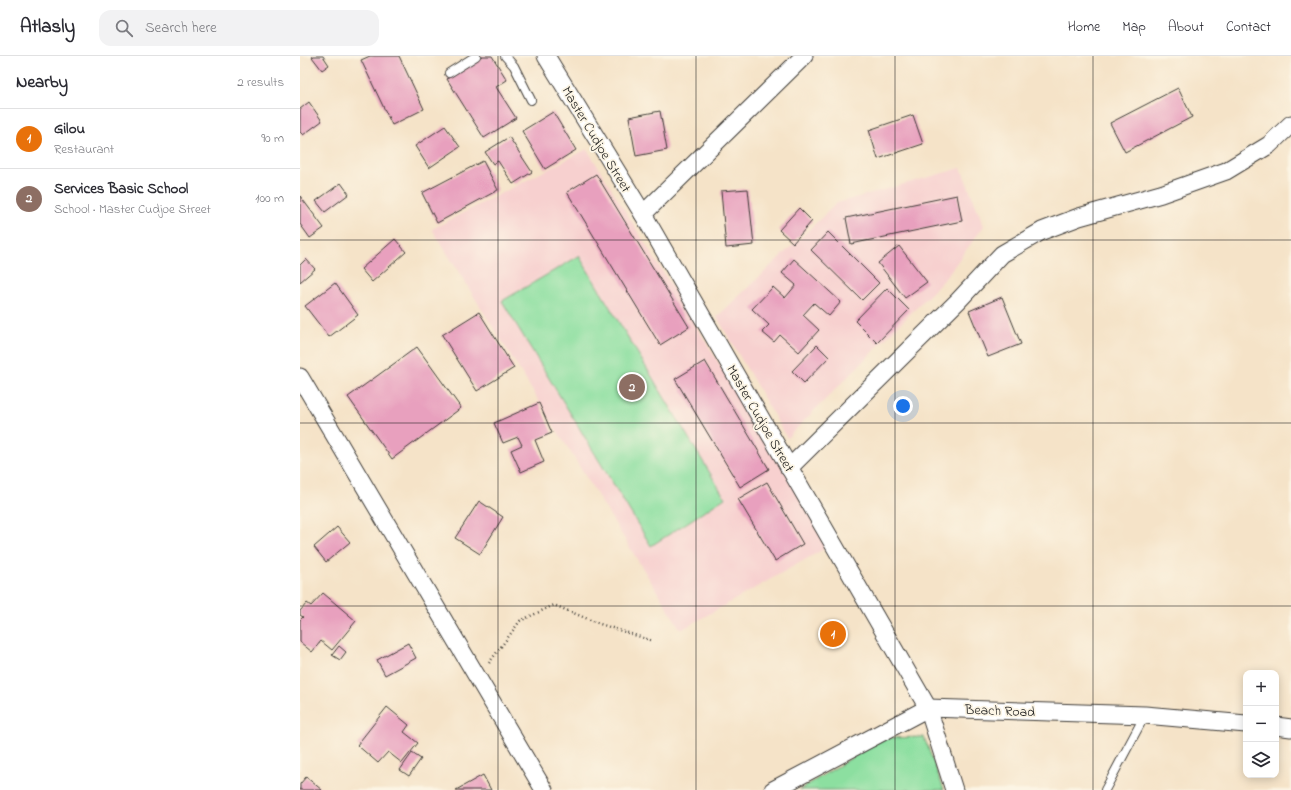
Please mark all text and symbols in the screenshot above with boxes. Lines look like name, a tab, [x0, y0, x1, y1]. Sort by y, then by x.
search box	[99, 10, 379, 46]
text: Atlasly	[20, 14, 75, 41]
icon: search	[113, 17, 135, 39]
text: Search here	[145, 17, 217, 39]
text: Home	[1068, 17, 1100, 38]
text: Map	[1122, 17, 1146, 38]
text: About	[1168, 17, 1204, 38]
text: Contact	[1226, 17, 1271, 38]
text: Nearby	[16, 70, 68, 95]
text: 2 results	[237, 73, 284, 92]
street label: Master Cudjoe Street	[556, 83, 636, 197]
text: Gilou	[54, 118, 85, 140]
text: 1	[27, 129, 31, 148]
text: 90 m	[261, 129, 284, 148]
text: Restaurant	[54, 140, 114, 159]
text: Services Basic School	[54, 178, 188, 200]
text: 2	[26, 189, 32, 208]
text: 100 m	[255, 189, 284, 208]
text: School · Master Cudjoe Street	[54, 200, 211, 219]
street label: Master Cudjoe Street	[720, 361, 799, 476]
pin: 2	[619, 372, 645, 402]
your location	[893, 396, 913, 416]
pin: 1	[820, 619, 846, 649]
map controls	[1243, 670, 1279, 778]
button: +	[1243, 670, 1279, 706]
street label: Beach Road	[964, 700, 1035, 723]
button: −	[1243, 706, 1279, 742]
button: layers	[1243, 742, 1279, 778]

